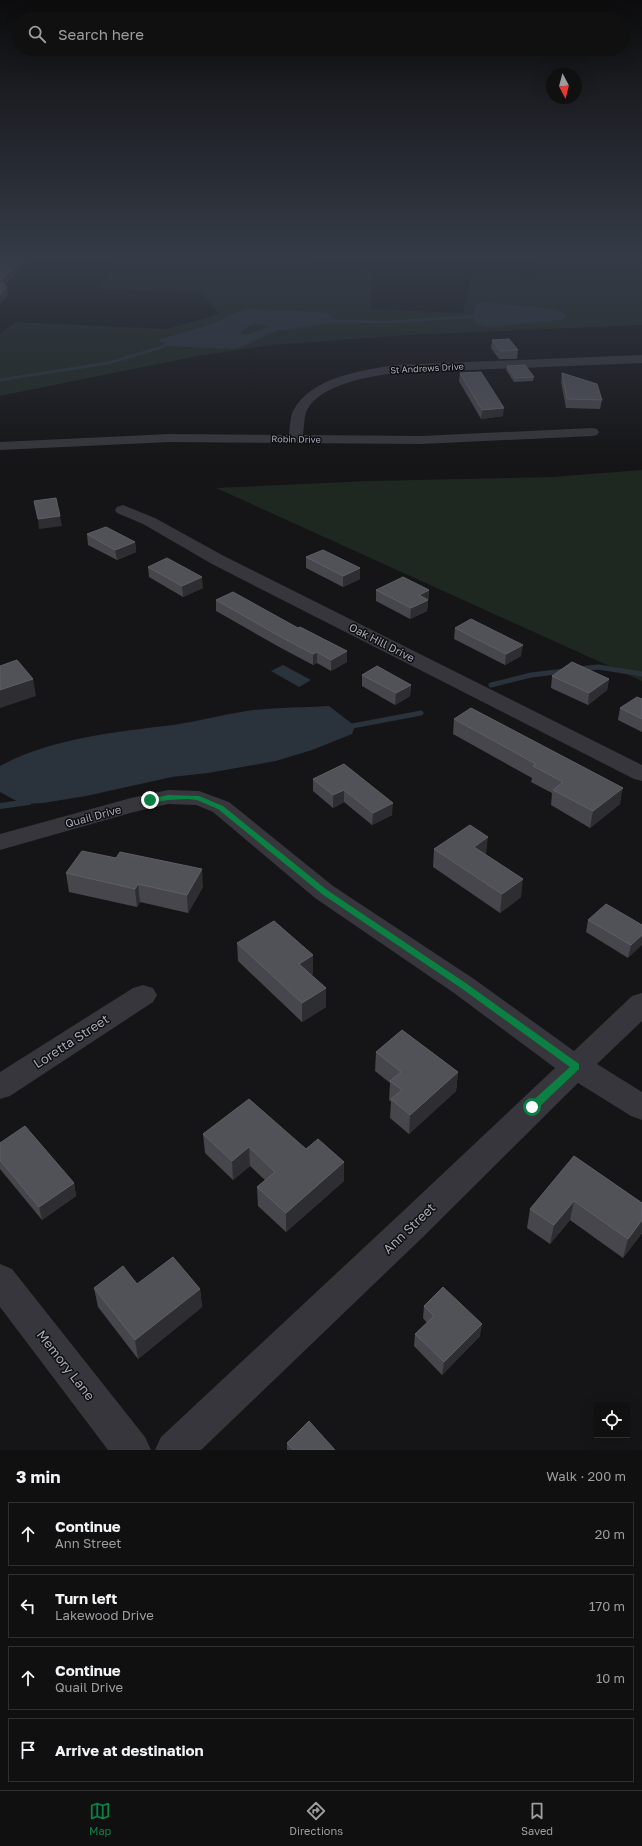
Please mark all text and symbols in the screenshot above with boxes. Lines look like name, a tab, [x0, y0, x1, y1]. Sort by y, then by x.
search box	[12, 12, 630, 56]
icon: search	[26, 23, 48, 45]
text: Search here	[58, 25, 144, 43]
north arrow	[546, 68, 582, 104]
street label: St Andrews Drive	[390, 361, 464, 375]
street label: Robin Drive	[271, 433, 321, 445]
street label: Oak Hill Drive	[347, 620, 417, 664]
route end	[141, 791, 159, 809]
street label: Quail Drive	[64, 802, 122, 830]
street label: Loretta Street	[30, 1011, 112, 1071]
route start	[523, 1098, 541, 1116]
street label: Ann Street	[380, 1199, 438, 1257]
street label: Memory Lane	[34, 1327, 98, 1403]
map controls	[594, 1402, 630, 1438]
button: locate	[594, 1402, 630, 1438]
text: 3 min	[16, 1466, 60, 1487]
text: Walk · 200 m	[546, 1468, 626, 1484]
text: Continue	[55, 1517, 121, 1535]
icon: ahead	[17, 1523, 39, 1545]
text: 20 m	[595, 1526, 625, 1542]
text: Ann Street	[55, 1535, 121, 1551]
text: Turn left	[55, 1589, 117, 1607]
icon: left	[17, 1595, 39, 1617]
text: 170 m	[589, 1598, 625, 1614]
text: Lakewood Drive	[55, 1607, 154, 1623]
text: Continue	[55, 1661, 121, 1679]
icon: ahead	[17, 1667, 39, 1689]
text: 10 m	[596, 1670, 625, 1686]
text: Quail Drive	[55, 1679, 123, 1695]
icon: arrive	[17, 1739, 39, 1761]
text: Arrive at destination	[55, 1741, 204, 1759]
tab: Map	[89, 1800, 111, 1837]
tab: Directions	[289, 1800, 343, 1837]
tab: Saved	[521, 1800, 553, 1837]

